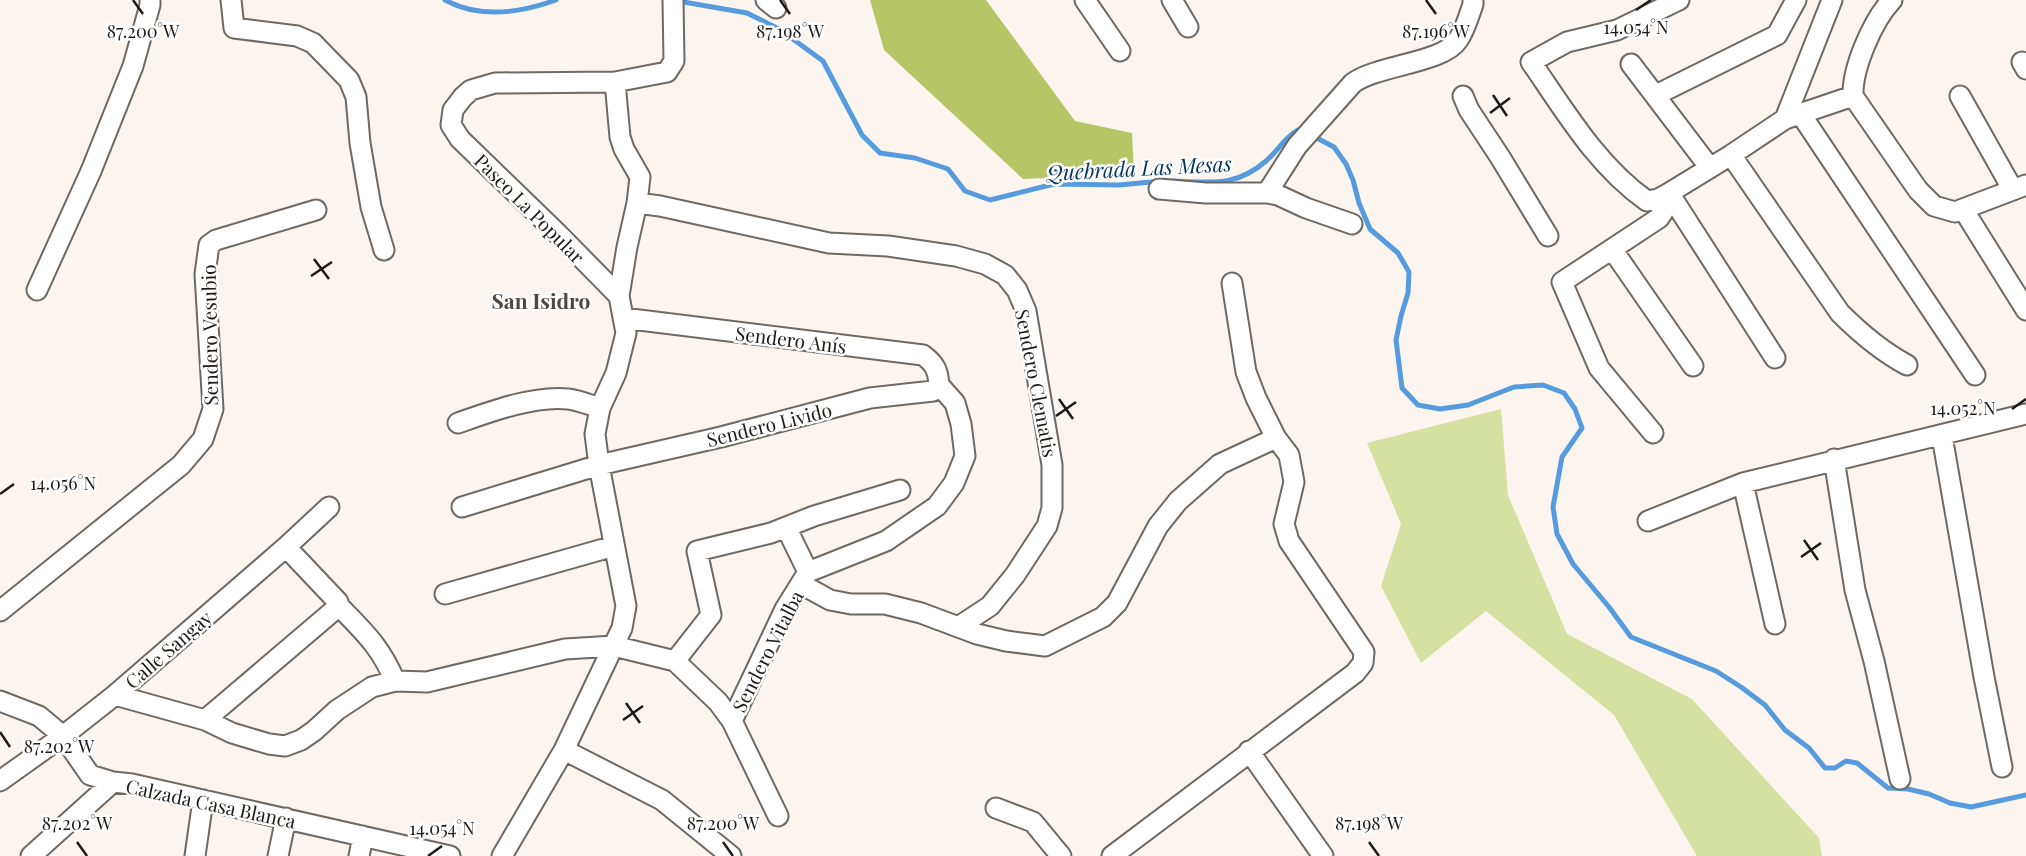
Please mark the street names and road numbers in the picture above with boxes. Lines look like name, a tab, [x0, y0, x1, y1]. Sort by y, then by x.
street label: Paseo La Popular	[469, 147, 591, 269]
street label: Sendero Vesubio	[195, 264, 223, 406]
street label: Sendero Clematis	[1010, 307, 1064, 459]
street label: Sendero Anís	[734, 319, 848, 359]
street label: Sendero Livido	[704, 396, 834, 452]
street label: Sendero Vitalba	[725, 585, 809, 716]
street label: Calle Sangay	[119, 604, 217, 694]
street label: Calzada Casa Blanca	[124, 772, 299, 834]

